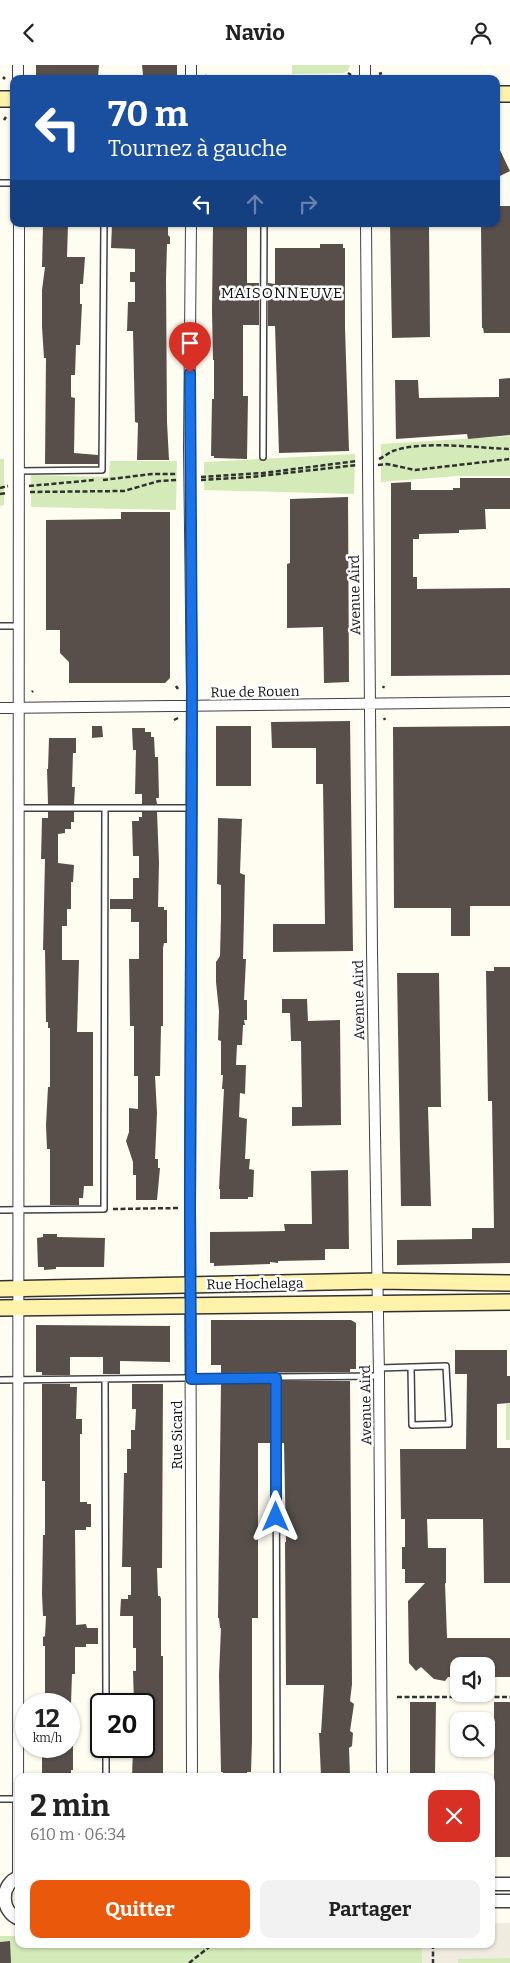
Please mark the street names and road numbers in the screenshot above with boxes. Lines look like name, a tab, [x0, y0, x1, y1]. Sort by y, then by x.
street label: Avenue Aird	[346, 555, 364, 635]
street label: Rue de Rouen	[210, 683, 300, 701]
street label: Avenue Aird	[350, 960, 368, 1040]
street label: Rue Hochelaga	[206, 1275, 304, 1293]
street label: Avenue Aird	[357, 1365, 375, 1445]
street label: Rue Sicard	[169, 1401, 186, 1470]

